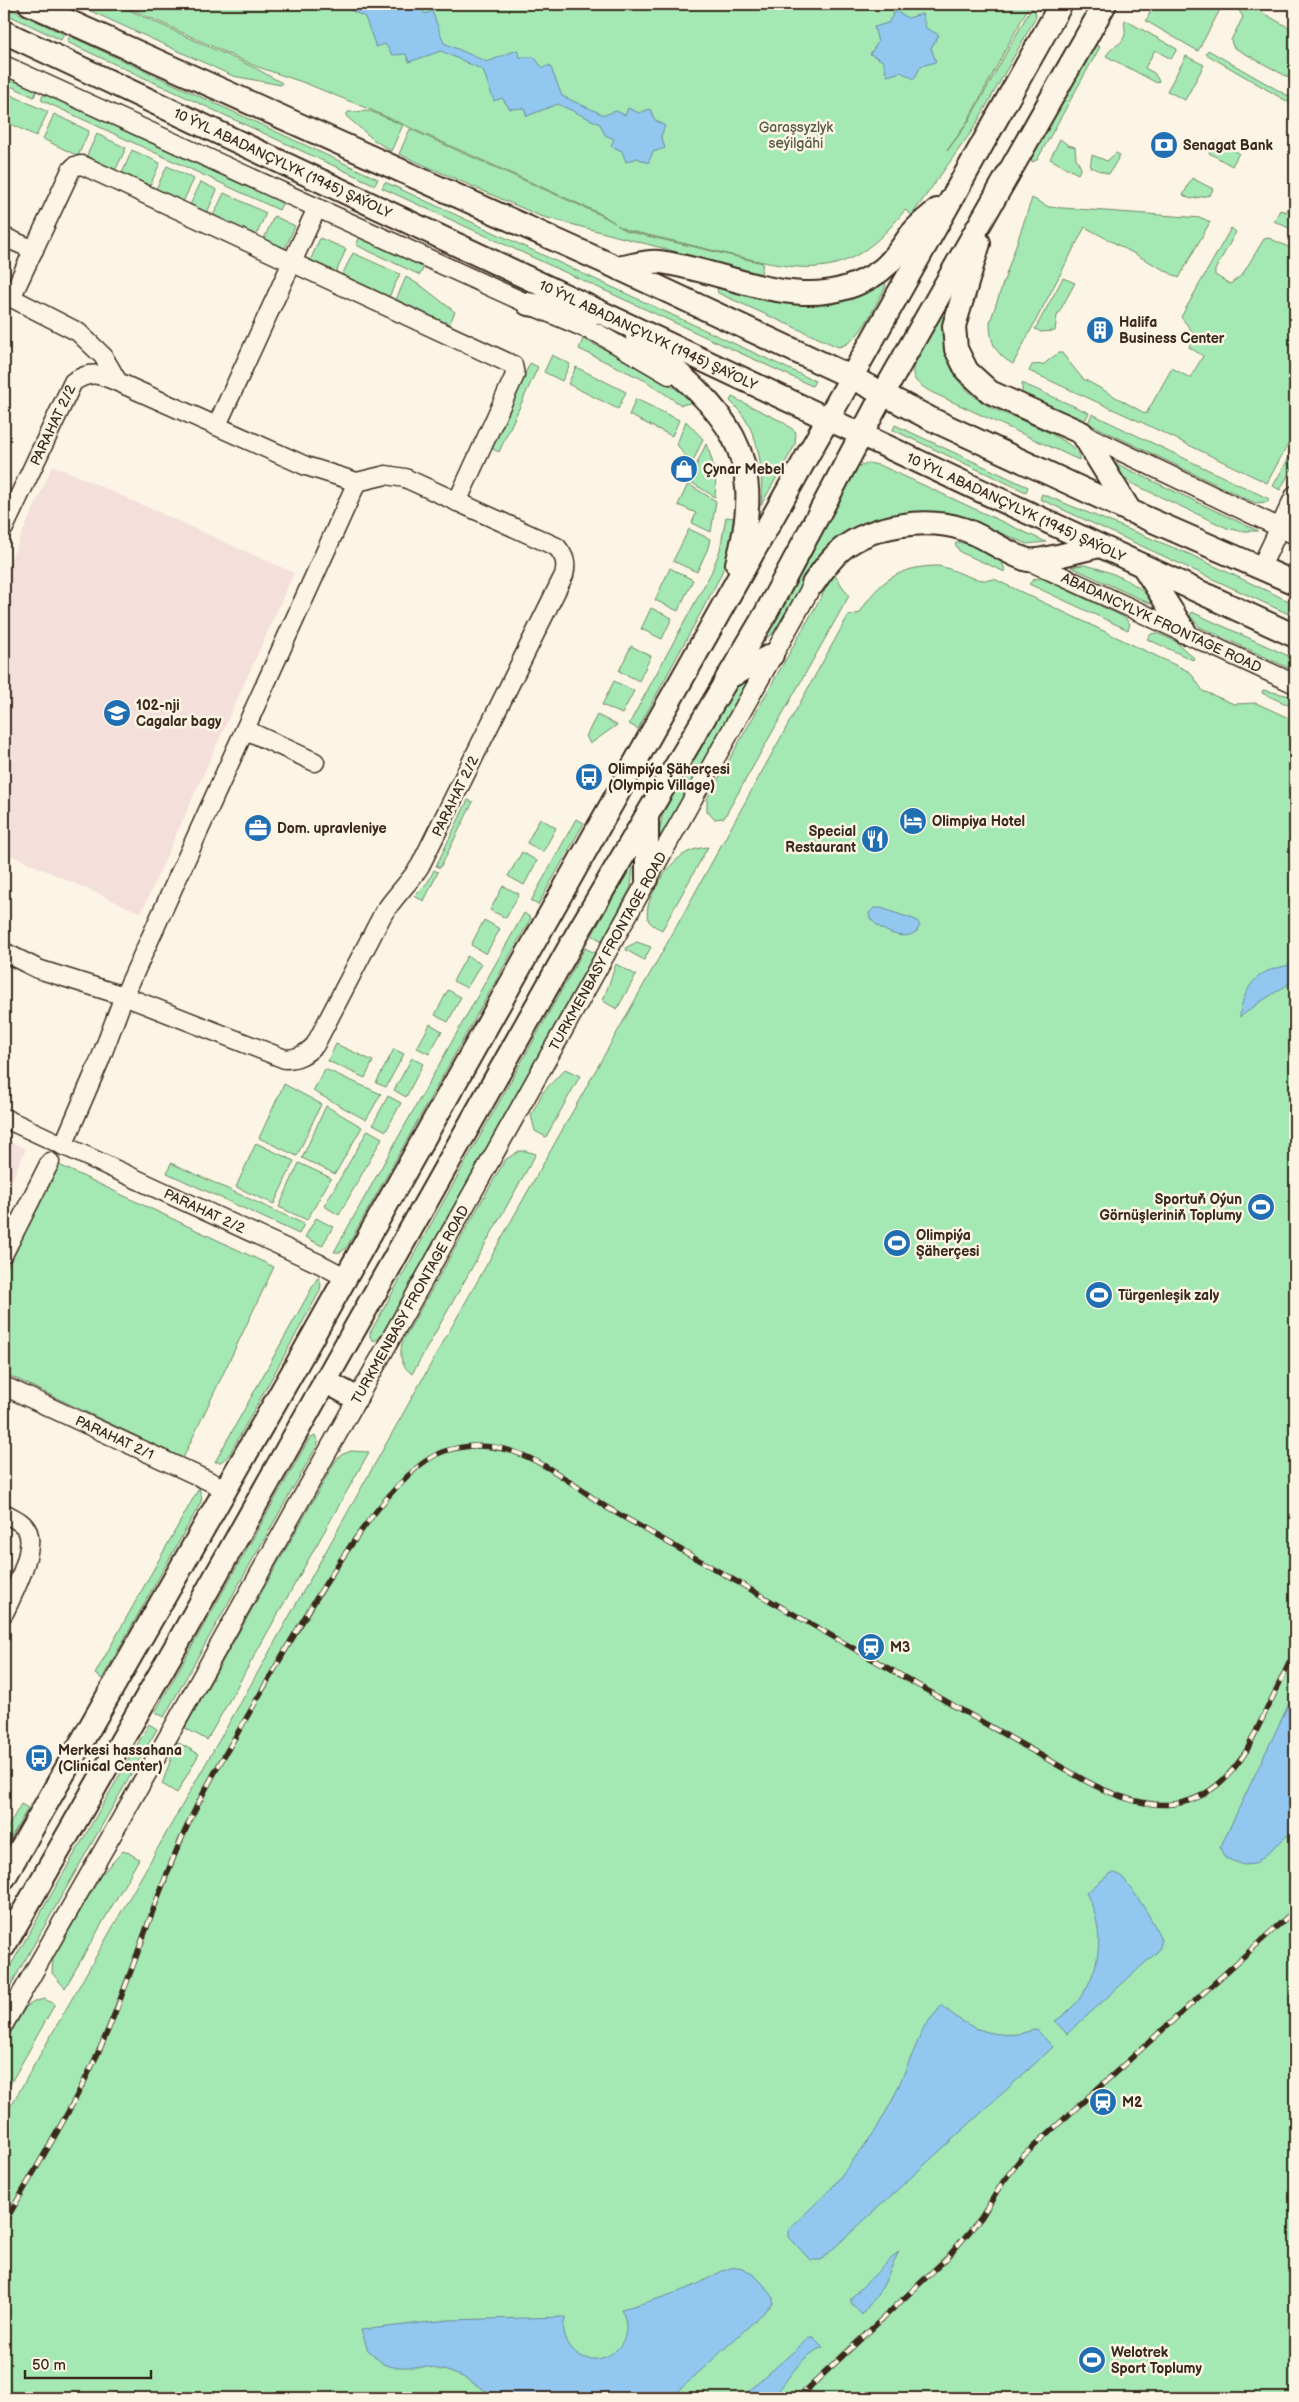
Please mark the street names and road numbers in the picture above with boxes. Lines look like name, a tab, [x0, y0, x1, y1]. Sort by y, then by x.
street label: 10 ÝYL ABADANÇYLYK (1945) ŞAÝOLY	[171, 105, 395, 222]
street label: 10 ÝYL ABADANÇYLYK (1945) ŞAÝOLY	[536, 277, 761, 394]
street label: PARAHAT 2/2	[27, 381, 80, 468]
street label: 10 ÝYL ABADANÇYLYK (1945) ŞAÝOLY	[904, 449, 1129, 566]
street label: ABADANCYLYK FRONTAGE ROAD	[1058, 569, 1264, 676]
street label: PARAHAT 2/2	[429, 753, 483, 839]
street label: TURKMENBASY FRONTAGE ROAD	[546, 849, 670, 1054]
street label: PARAHAT 2/2	[161, 1185, 248, 1237]
street label: TURKMENBASY FRONTAGE ROAD	[348, 1202, 473, 1407]
street label: PARAHAT 2/1	[73, 1412, 156, 1463]

